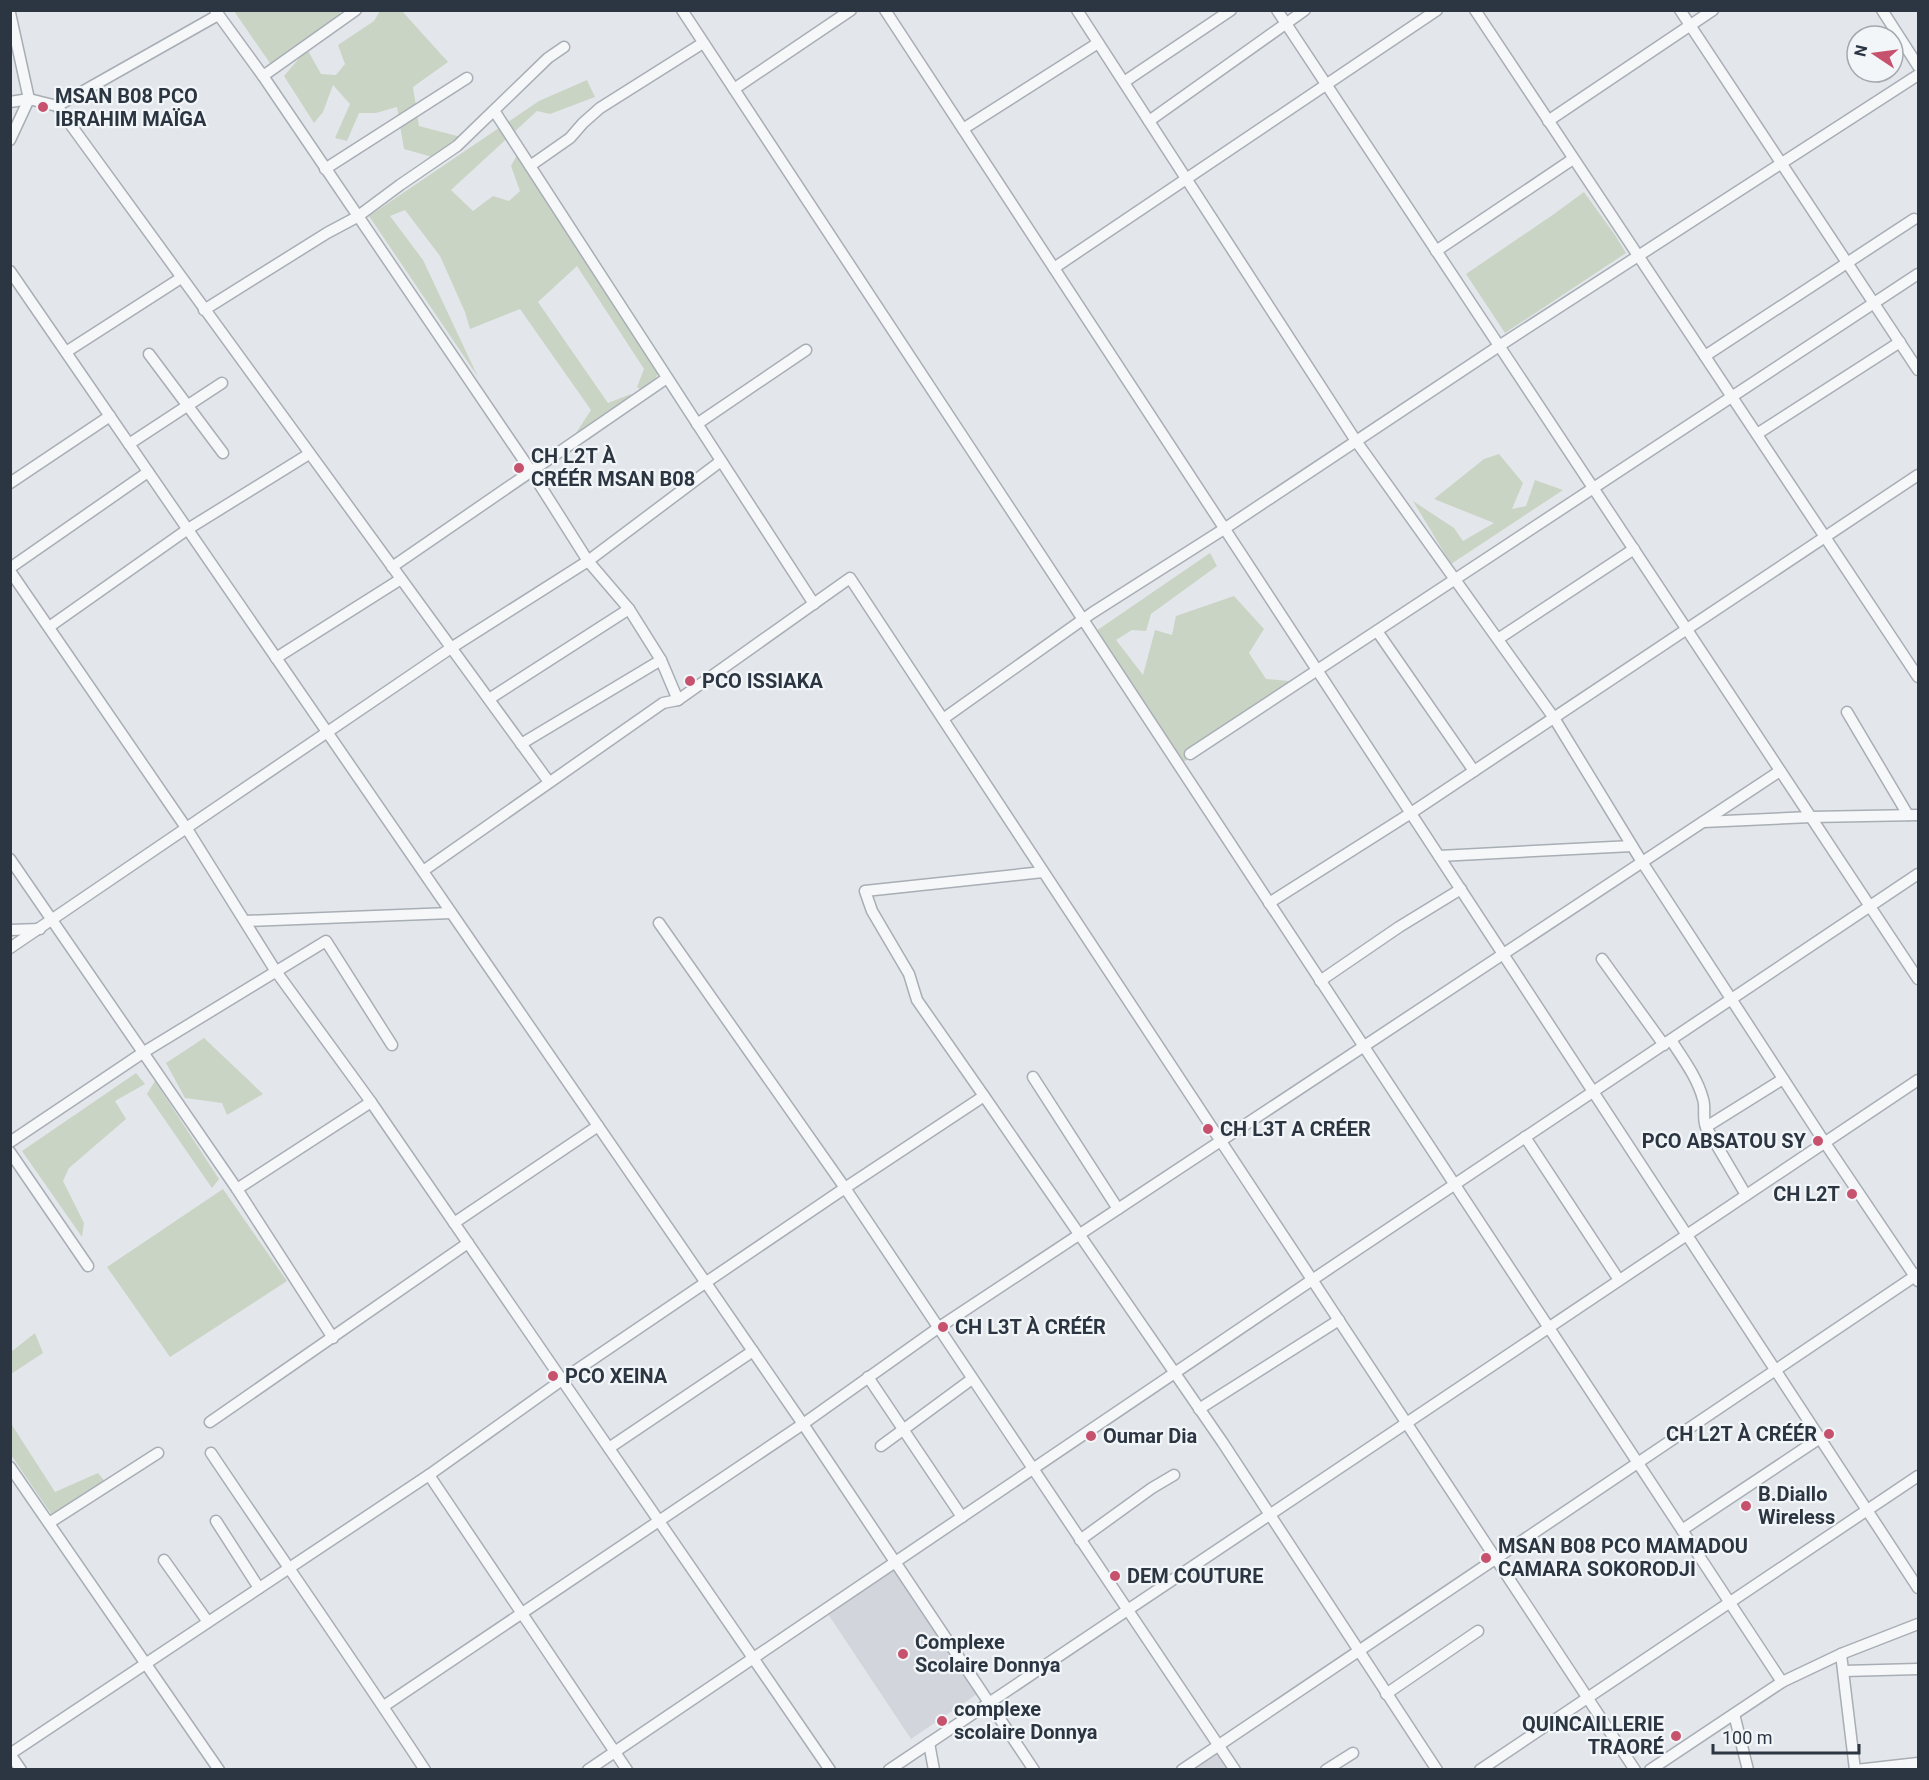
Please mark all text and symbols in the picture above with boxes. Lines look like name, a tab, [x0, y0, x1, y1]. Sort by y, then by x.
north arrow	[1845, 24, 1905, 84]
text: N	[1850, 43, 1871, 58]
place label: MSAN B08 PCO IBRAHIM MAÏGA	[55, 84, 207, 131]
marker: MSAN B08 PCO IBRAHIM MAÏGA	[36, 100, 50, 114]
place label: CH L2T À CRÉÉR MSAN B08	[531, 444, 695, 491]
marker: CH L2T À CRÉÉR MSAN B08	[512, 461, 526, 475]
place label: PCO ISSIAKA	[702, 669, 823, 693]
marker: PCO ISSIAKA	[683, 674, 697, 688]
place label: CH L3T A CRÉER	[1220, 1117, 1371, 1141]
marker: CH L3T A CRÉER	[1201, 1122, 1215, 1136]
place label: PCO ABSATOU SY	[1642, 1129, 1807, 1153]
marker: PCO ABSATOU SY	[1811, 1134, 1825, 1148]
place label: CH L2T	[1773, 1182, 1840, 1206]
marker: CH L2T	[1845, 1187, 1859, 1201]
place label: CH L3T À CRÉÉR	[955, 1315, 1106, 1339]
marker: CH L3T À CRÉÉR	[936, 1320, 950, 1334]
place label: PCO XEINA	[565, 1364, 668, 1388]
marker: PCO XEINA	[546, 1369, 560, 1383]
place label: CH L2T À CRÉÉR	[1666, 1422, 1817, 1446]
place label: Oumar Dia	[1103, 1424, 1198, 1448]
marker: CH L2T À CRÉÉR	[1822, 1427, 1836, 1441]
marker: Oumar Dia	[1084, 1429, 1098, 1443]
place label: B.Diallo Wireless	[1758, 1482, 1835, 1529]
marker: B.Diallo Wireless	[1739, 1499, 1753, 1513]
place label: MSAN B08 PCO MAMADOU CAMARA SOKORODJI	[1498, 1534, 1748, 1581]
marker: MSAN B08 PCO MAMADOU CAMARA SOKORODJI	[1479, 1551, 1493, 1565]
place label: DEM COUTURE	[1127, 1564, 1263, 1588]
marker: DEM COUTURE	[1108, 1569, 1122, 1583]
place label: Complexe Scolaire Donnya	[915, 1630, 1061, 1677]
marker: Complexe Scolaire Donnya	[896, 1647, 910, 1661]
place label: complexe scolaire Donnya	[954, 1697, 1098, 1744]
place label: QUINCAILLERIE TRAORÉ	[1522, 1712, 1664, 1759]
marker: complexe scolaire Donnya	[935, 1714, 949, 1728]
scale bar	[1713, 1717, 1858, 1755]
text: 100 m	[1722, 1727, 1773, 1748]
marker: QUINCAILLERIE TRAORÉ	[1669, 1729, 1683, 1743]

